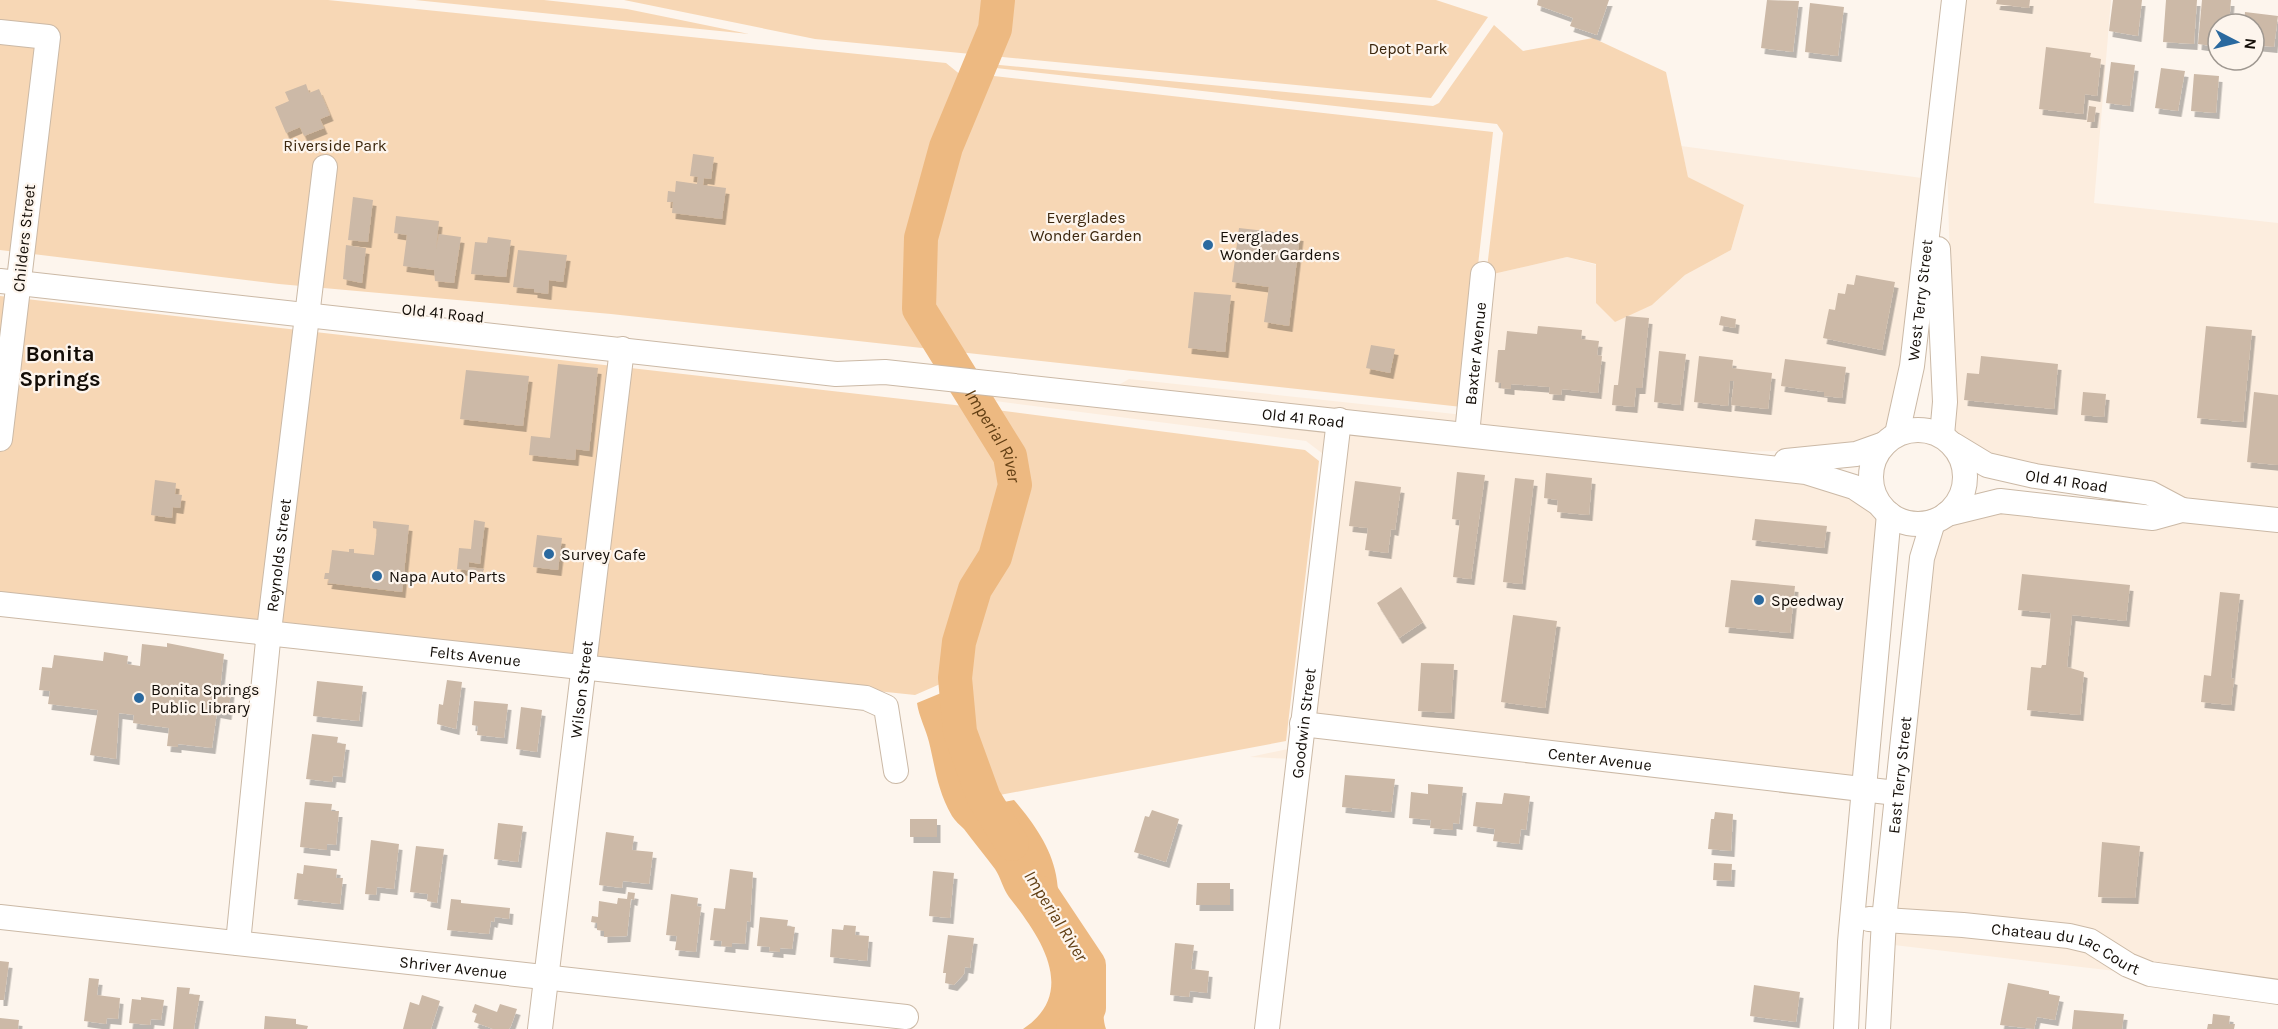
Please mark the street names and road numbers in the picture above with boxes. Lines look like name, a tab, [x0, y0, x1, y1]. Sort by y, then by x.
street label: Childers Street	[9, 183, 39, 293]
street label: West Terry Street	[1903, 238, 1936, 362]
street label: Old 41 Road	[401, 299, 485, 327]
street label: Baxter Avenue	[1460, 301, 1490, 406]
street label: Old 41 Road	[1261, 403, 1346, 431]
street label: Old 41 Road	[2024, 465, 2109, 496]
street label: Reynolds Street	[262, 497, 294, 613]
street label: Wilson Street	[566, 640, 596, 739]
street label: Felts Avenue	[429, 641, 522, 670]
street label: Goodwin Street	[1287, 667, 1319, 779]
street label: East Terry Street	[1884, 715, 1915, 835]
street label: Center Avenue	[1547, 743, 1653, 774]
street label: Chateau du Lac Court	[1991, 919, 2143, 978]
street label: Shriver Avenue	[398, 952, 508, 982]

